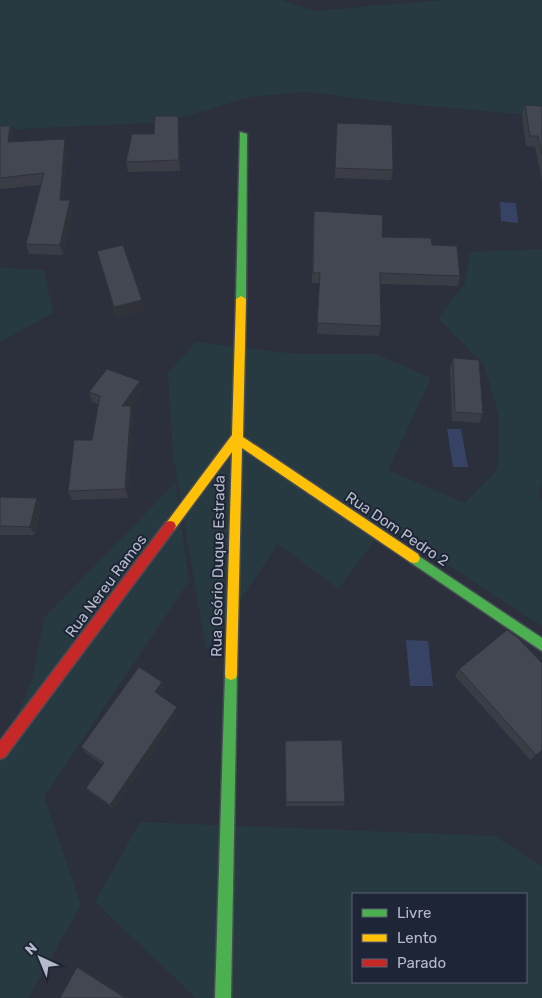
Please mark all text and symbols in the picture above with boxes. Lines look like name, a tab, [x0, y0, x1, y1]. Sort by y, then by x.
street label: Rua Osório Duque Estrada	[207, 475, 229, 657]
street label: Rua Dom Pedro 2	[342, 488, 452, 570]
street label: Rua Nereu Ramos	[61, 531, 151, 641]
legend	[352, 893, 527, 983]
text: Livre	[397, 904, 431, 922]
text: Lento	[397, 929, 437, 947]
north arrow	[15, 933, 65, 983]
text: N	[22, 939, 41, 959]
text: Parado	[397, 954, 446, 972]

